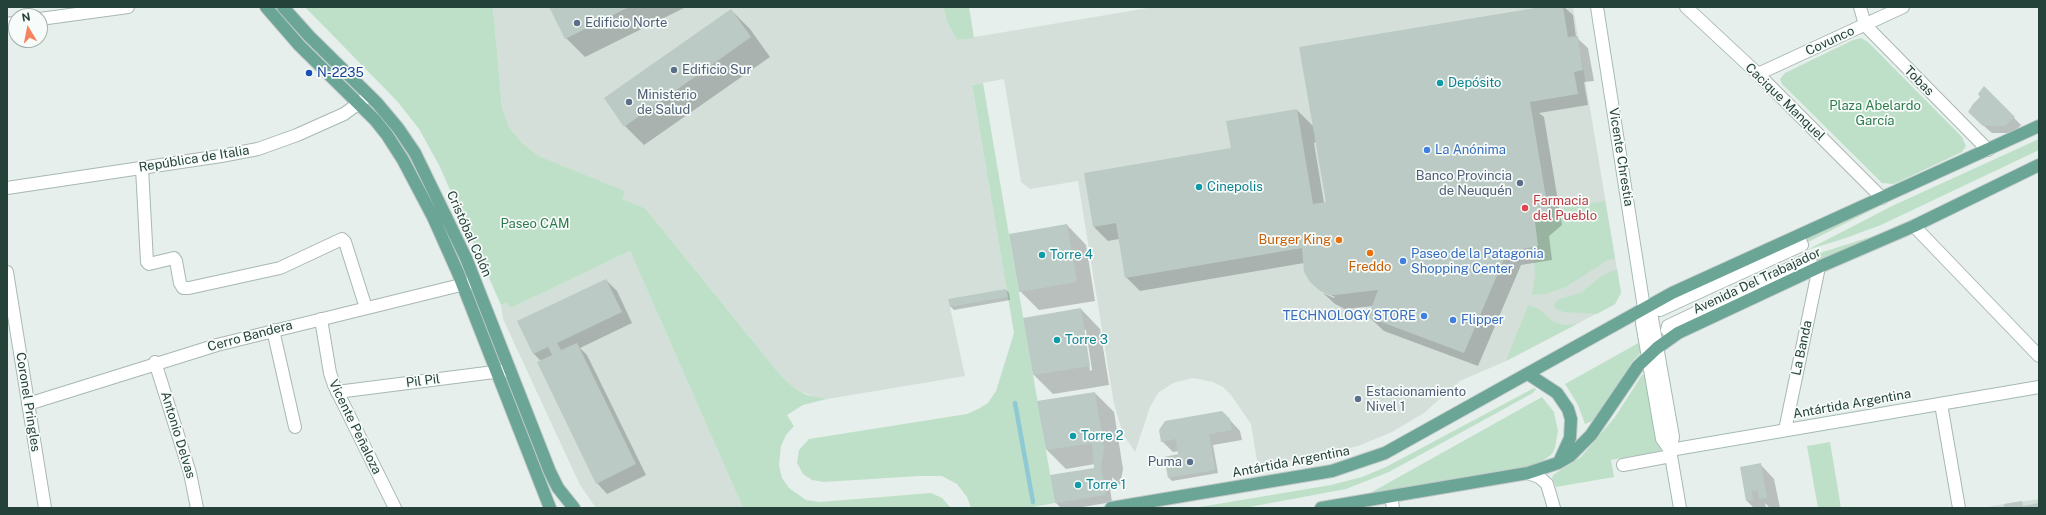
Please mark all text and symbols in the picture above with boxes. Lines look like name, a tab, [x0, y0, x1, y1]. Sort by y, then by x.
north arrow	[8, 8, 48, 48]
text: N	[21, 11, 31, 24]
place label: Edificio Norte	[585, 15, 667, 31]
marker: Edificio Norte	[572, 18, 582, 28]
street label: Covunco	[1803, 23, 1857, 59]
street label: Cacique Manquel	[1742, 60, 1828, 144]
place label: Edificio Sur	[682, 62, 752, 78]
street label: Tobas	[1901, 63, 1937, 99]
place label: N-2235	[317, 65, 364, 81]
marker: Edificio Sur	[669, 65, 679, 75]
marker: N-2235	[304, 68, 314, 78]
place label: Depósito	[1448, 75, 1501, 91]
marker: Depósito	[1435, 78, 1445, 88]
place label: Ministerio de Salud	[637, 87, 697, 118]
marker: Ministerio de Salud	[624, 97, 634, 107]
park label: Plaza Abelardo García	[1829, 98, 1921, 129]
street label: Vicente Chrestia	[1606, 107, 1636, 207]
place label: La Anónima	[1435, 142, 1506, 158]
street label: República de Italia	[138, 143, 250, 175]
marker: La Anónima	[1422, 145, 1432, 155]
place label: Banco Provincia de Neuquén	[1416, 168, 1512, 199]
marker: Banco Provincia de Neuquén	[1515, 178, 1525, 188]
place label: Cinepolis	[1207, 179, 1263, 195]
marker: Cinepolis	[1194, 182, 1204, 192]
street label: Cristóbal Colón	[443, 189, 495, 279]
place label: Farmacia del Pueblo	[1533, 193, 1597, 224]
marker: Farmacia del Pueblo	[1520, 203, 1530, 213]
park label: Paseo CAM	[500, 216, 570, 232]
place label: Burger King	[1259, 232, 1331, 248]
marker: Burger King	[1334, 235, 1344, 245]
street label: Avenida Del Trabajador	[1690, 244, 1824, 318]
place label: Paseo de la Patagonia Shopping Center	[1411, 246, 1544, 277]
place label: Torre 4	[1050, 247, 1093, 263]
marker: Freddo	[1365, 248, 1375, 258]
marker: Torre 4	[1037, 250, 1047, 260]
marker: Paseo de la Patagonia Shopping Center	[1398, 256, 1408, 266]
place label: Freddo	[1349, 259, 1391, 275]
place label: TECHNOLOGY STORE	[1283, 308, 1416, 324]
marker: TECHNOLOGY STORE	[1419, 311, 1429, 321]
place label: Flipper	[1461, 312, 1504, 328]
marker: Flipper	[1448, 315, 1458, 325]
street label: Cerro Bandera	[206, 317, 294, 355]
street label: La Banda	[1789, 319, 1815, 377]
place label: Torre 3	[1065, 332, 1108, 348]
marker: Torre 3	[1052, 335, 1062, 345]
street label: Coronel Pringles	[12, 351, 44, 453]
street label: Pil Pil	[405, 371, 441, 391]
street label: Vicente Peñaloza	[325, 377, 385, 477]
place label: Estacionamiento Nivel 1	[1366, 384, 1466, 415]
street label: Antártida Argentina	[1792, 386, 1912, 422]
street label: Antonio Delvas	[157, 390, 199, 480]
marker: Estacionamiento Nivel 1	[1353, 394, 1363, 404]
place label: Torre 2	[1081, 428, 1123, 444]
marker: Torre 2	[1068, 431, 1078, 441]
street label: Antártida Argentina	[1231, 443, 1351, 481]
place label: Puma	[1148, 454, 1182, 470]
marker: Puma	[1185, 457, 1195, 467]
place label: Torre 1	[1086, 477, 1126, 493]
marker: Torre 1	[1073, 480, 1083, 490]

